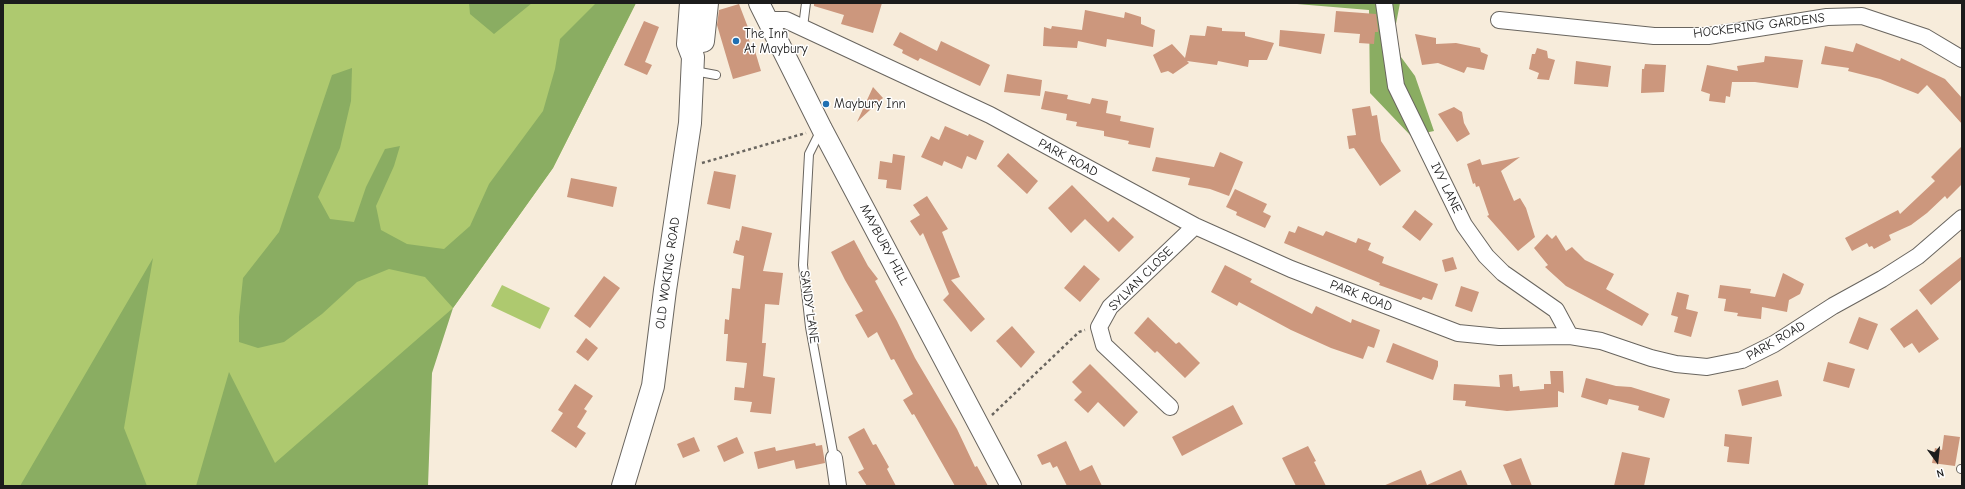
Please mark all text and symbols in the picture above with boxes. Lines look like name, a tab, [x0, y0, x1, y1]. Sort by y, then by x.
street label: HOCKERING GARDENS	[1692, 10, 1826, 42]
place label: The Inn At Maybury	[744, 26, 808, 57]
marker: The Inn At Maybury	[731, 36, 741, 46]
place label: Maybury Inn	[834, 96, 906, 112]
marker: Maybury Inn	[821, 99, 831, 109]
street label: PARK ROAD	[1035, 136, 1101, 180]
street label: IVY LANE	[1427, 160, 1465, 216]
street label: MAYBURY HILL	[856, 202, 912, 288]
street label: OLD WOKING ROAD	[652, 216, 684, 330]
street label: SYLVAN CLOSE	[1106, 244, 1176, 314]
street label: SANDY LANE	[796, 269, 822, 345]
street label: PARK ROAD	[1328, 277, 1394, 315]
street label: PARK ROAD	[1744, 318, 1808, 364]
north arrow	[1917, 441, 1957, 481]
text: N	[1935, 466, 1945, 480]

